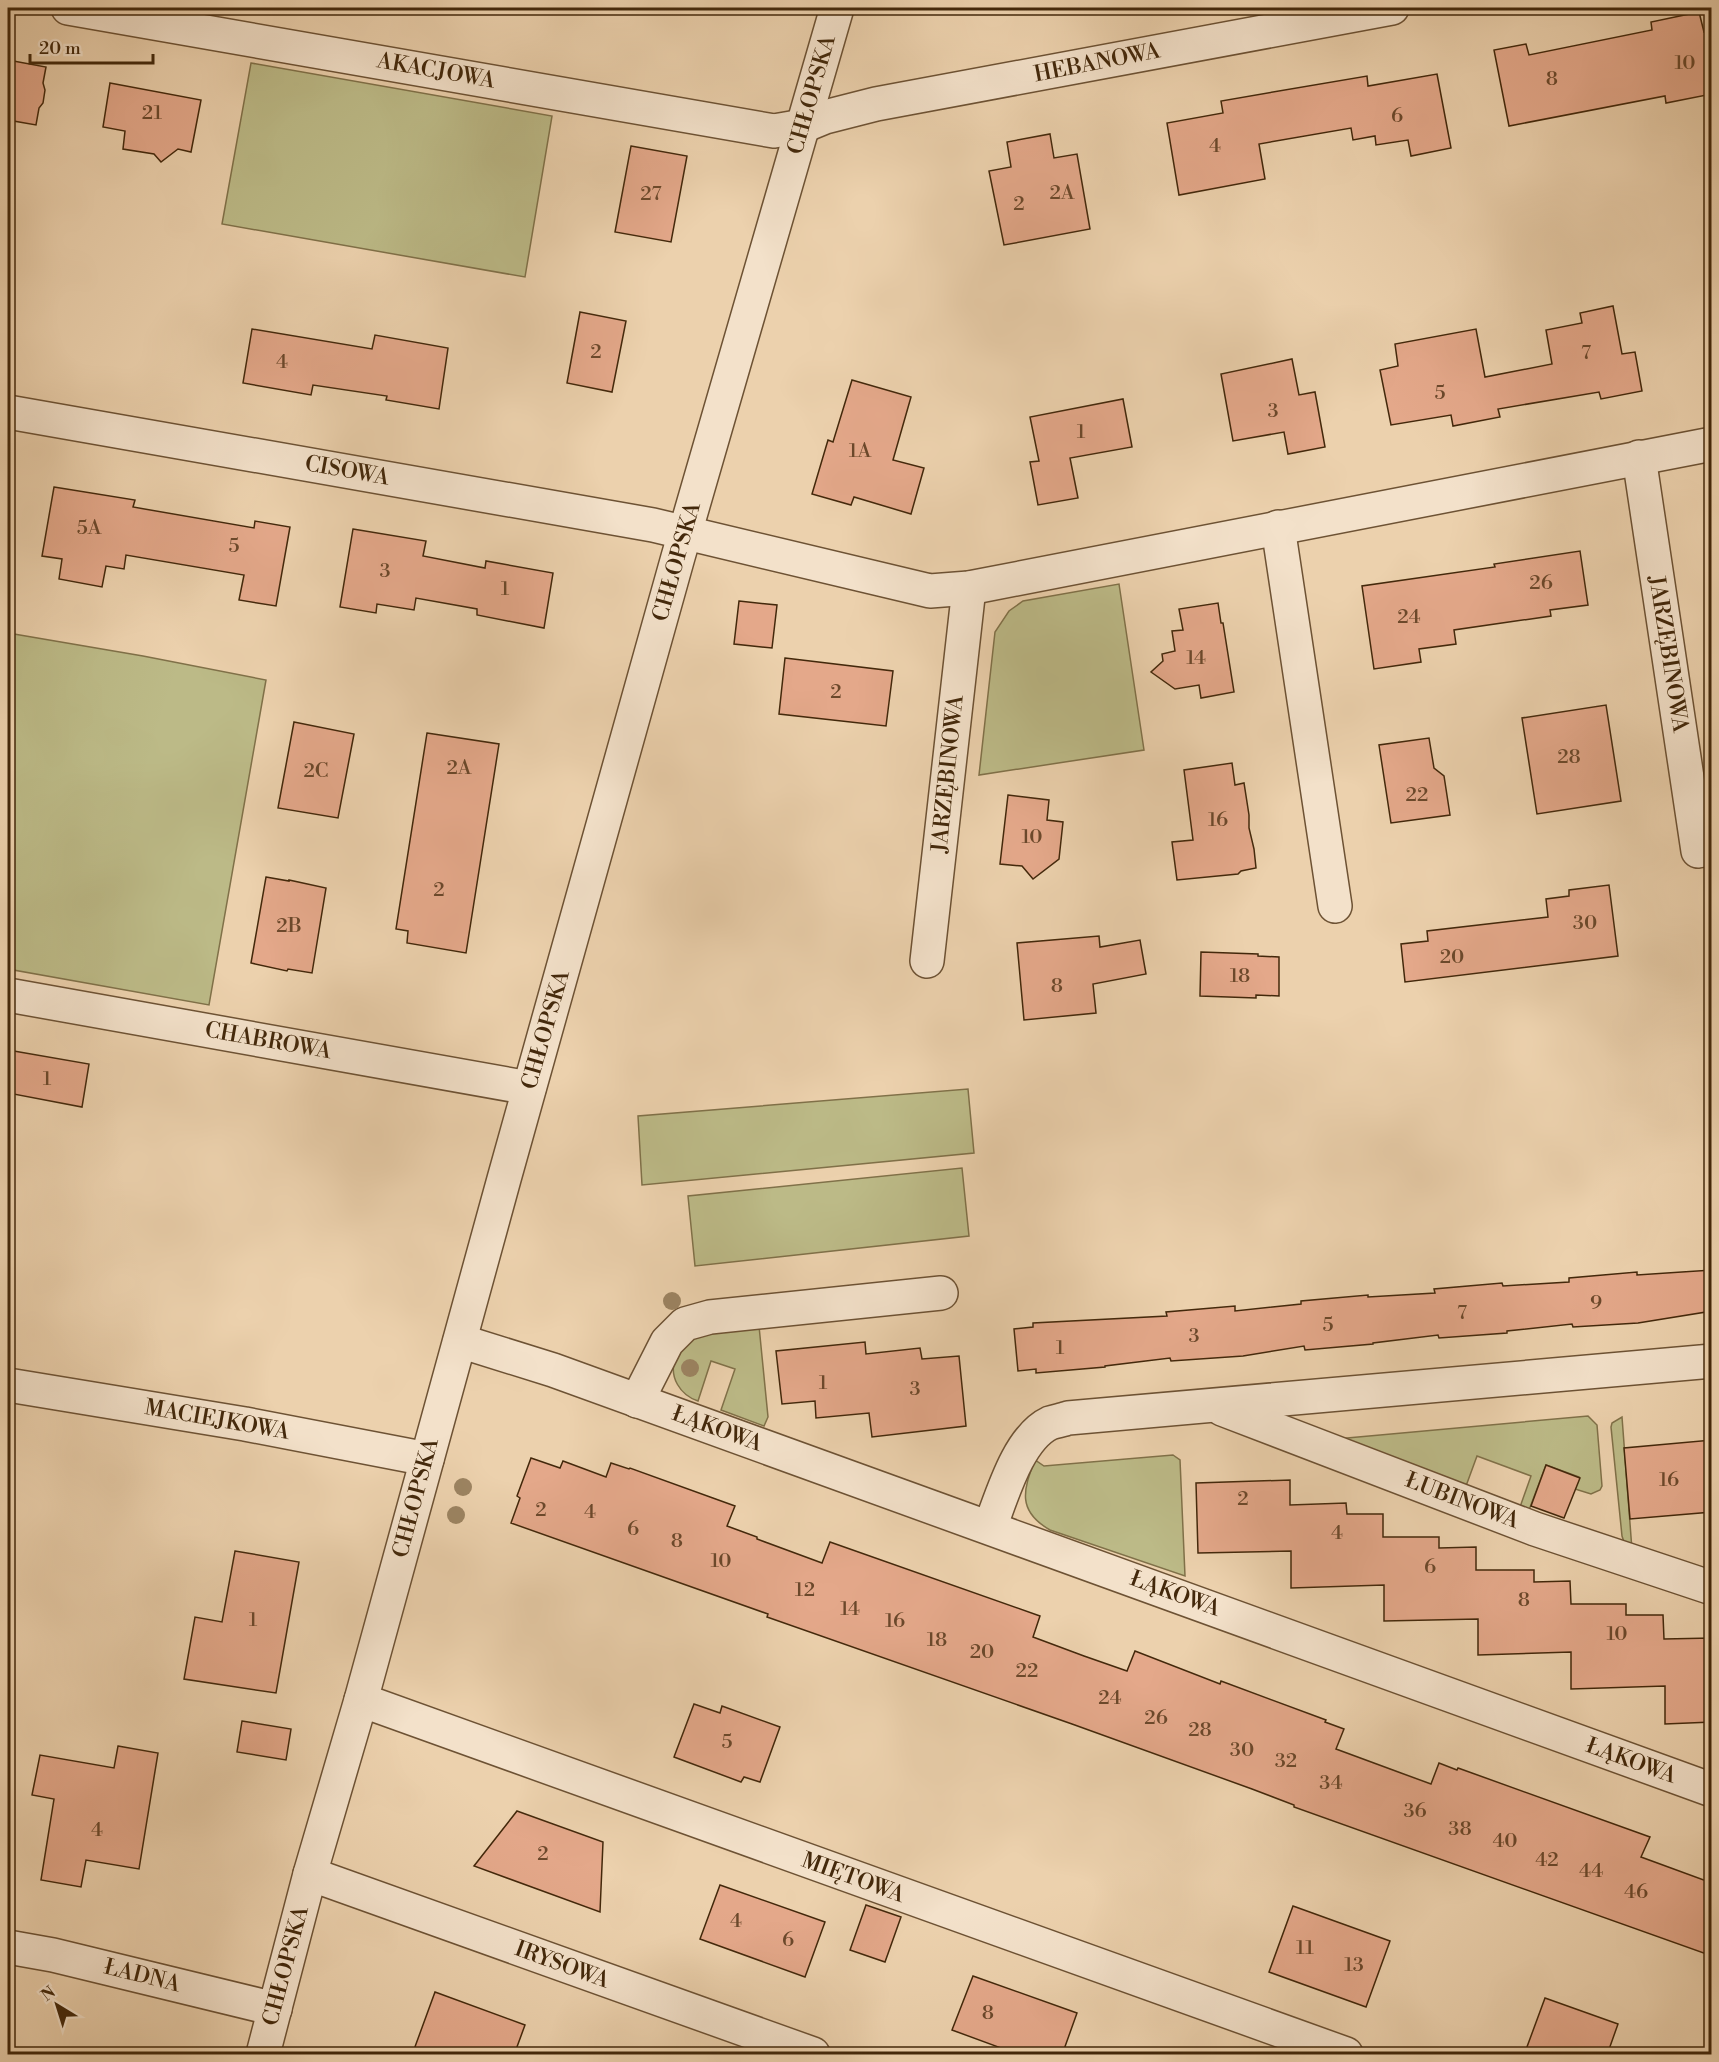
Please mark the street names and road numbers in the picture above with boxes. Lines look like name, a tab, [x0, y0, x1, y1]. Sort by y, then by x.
street label: CHŁOPSKA	[782, 31, 842, 158]
street label: HEBANOWA	[1032, 37, 1163, 88]
street label: AKACJOWA	[374, 47, 498, 95]
street label: CISOWA	[303, 450, 392, 492]
street label: CHŁOPSKA	[647, 498, 707, 625]
street label: JARZĘBINOWA	[1642, 573, 1694, 735]
street label: JARZĘBINOWA	[926, 693, 970, 855]
street label: CHŁOPSKA	[516, 966, 576, 1093]
street label: CHABROWA	[203, 1017, 334, 1066]
street label: MACIEJKOWA	[142, 1394, 292, 1446]
street label: ŁĄKOWA	[668, 1400, 767, 1458]
street label: CHŁOPSKA	[387, 1434, 445, 1561]
street label: ŁUBINOWA	[1401, 1467, 1524, 1535]
street label: ŁĄKOWA	[1126, 1565, 1225, 1623]
street label: ŁĄKOWA	[1582, 1732, 1681, 1790]
street label: MIĘTOWA	[798, 1847, 909, 1909]
street label: CHŁOPSKA	[257, 1902, 315, 2029]
street label: IRYSOWA	[511, 1935, 614, 1995]
street label: ŁADNA	[101, 1954, 184, 1999]

